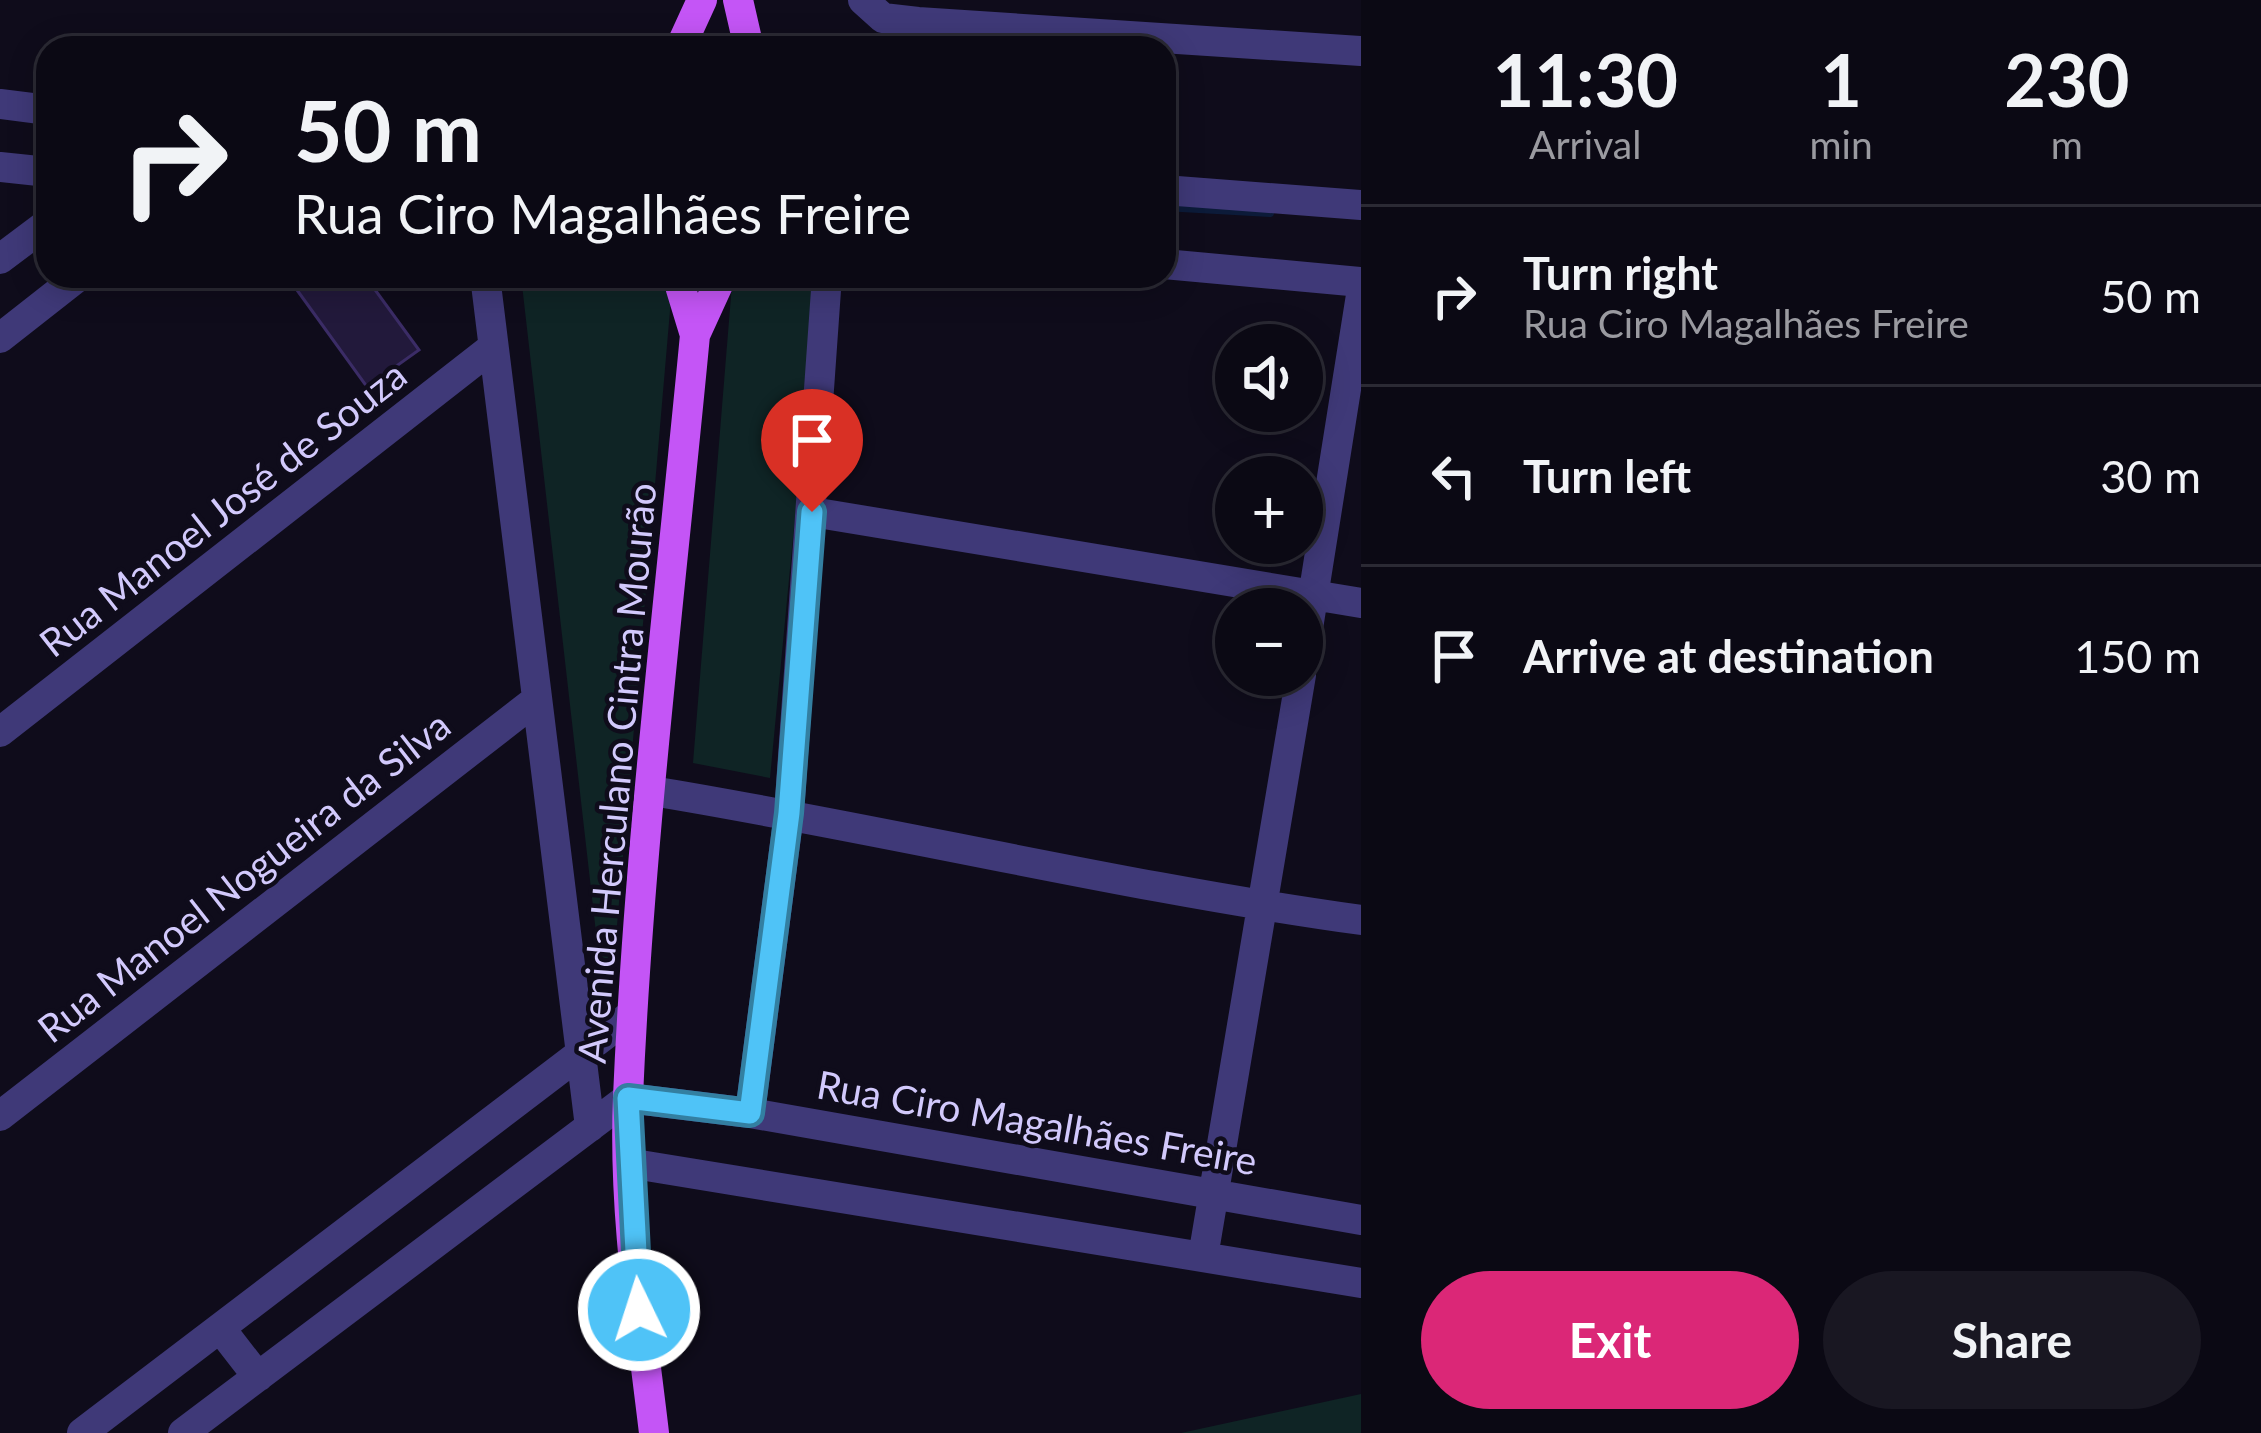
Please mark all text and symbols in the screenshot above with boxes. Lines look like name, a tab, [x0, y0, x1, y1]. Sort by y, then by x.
text: 11:30	[1492, 36, 1678, 122]
text: 1	[1820, 36, 1862, 122]
text: 230	[2004, 36, 2129, 122]
text: 50 m	[294, 79, 482, 180]
icon: right	[96, 84, 252, 240]
text: Arrival	[1529, 121, 1641, 167]
text: min	[1810, 121, 1873, 167]
text: m	[2051, 121, 2083, 167]
text: Rua Ciro Magalhães Freire	[294, 181, 911, 246]
text: Turn right	[1523, 246, 1718, 300]
icon: right	[1421, 263, 1487, 329]
text: 50 m	[2100, 269, 2201, 323]
text: Rua Ciro Magalhães Freire	[1523, 300, 1969, 346]
map controls	[1215, 324, 1323, 696]
button: sound	[1215, 324, 1323, 432]
street label: Rua Manoel José de Souza	[30, 351, 415, 665]
pin	[761, 389, 863, 512]
icon: arrive	[779, 407, 845, 473]
icon: left	[1421, 443, 1487, 509]
text: Turn left	[1523, 449, 1691, 503]
text: 30 m	[2100, 449, 2201, 503]
button: +	[1215, 456, 1323, 564]
street label: Avenida Herculano Cintra Mourão	[568, 481, 664, 1065]
button: −	[1215, 588, 1323, 696]
icon: arrive	[1421, 623, 1487, 689]
text: Arrive at destination	[1523, 629, 1934, 683]
text: 150 m	[2074, 629, 2201, 683]
street label: Rua Manoel Nogueira da Silva	[28, 701, 458, 1051]
street label: Rua Ciro Magalhães Freire	[814, 1061, 1261, 1183]
position arrow	[576, 1247, 702, 1373]
button: Exit	[1421, 1271, 1799, 1409]
button: Share	[1823, 1271, 2201, 1409]

